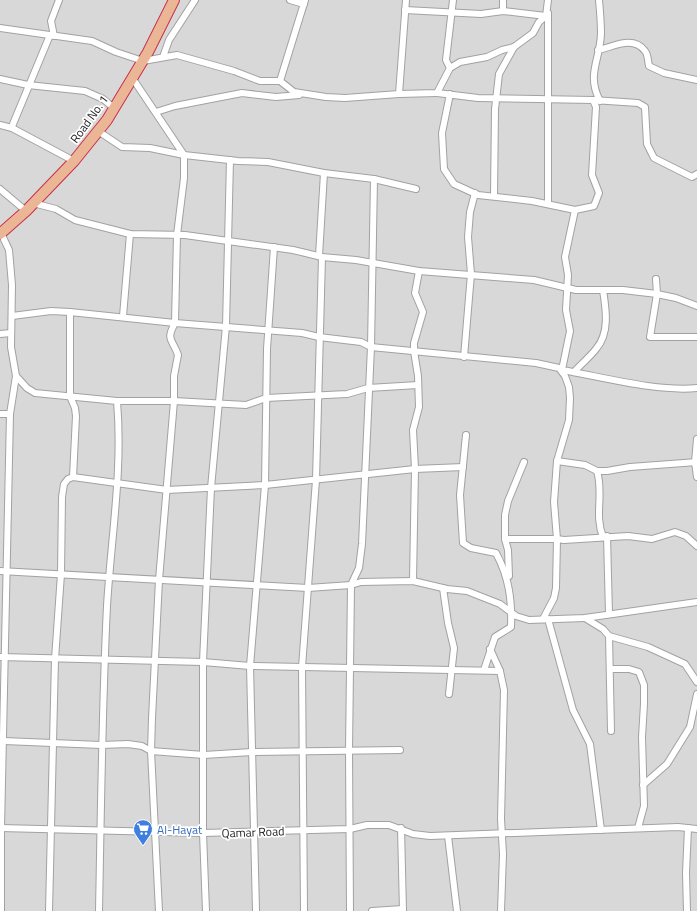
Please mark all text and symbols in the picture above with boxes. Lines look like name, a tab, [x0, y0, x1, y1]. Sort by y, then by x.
street label: Road No. 1	[65, 91, 113, 147]
supermarket icon: Al-Hayat	[132, 818, 154, 846]
place label: Al-Hayat	[157, 820, 203, 839]
street label: Qamar Road	[221, 821, 285, 843]

